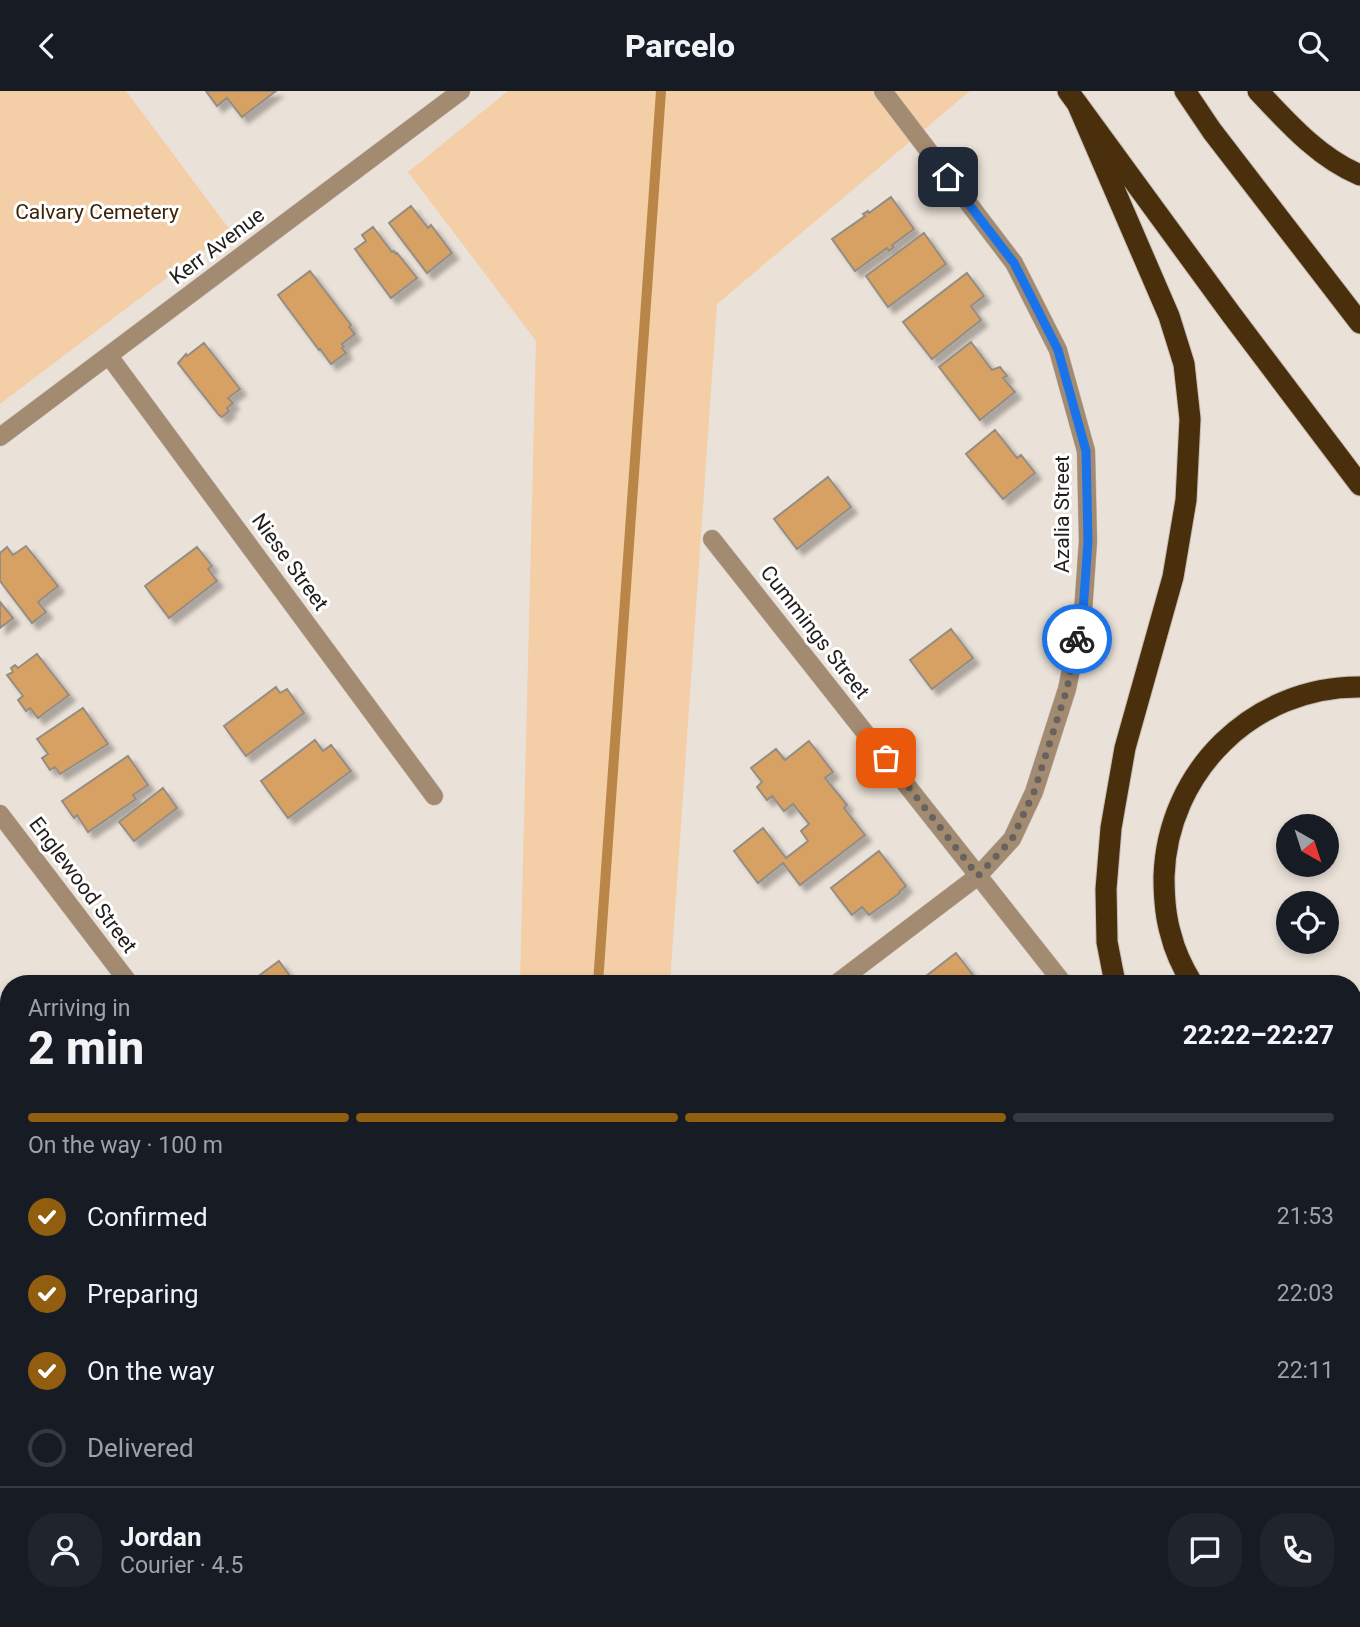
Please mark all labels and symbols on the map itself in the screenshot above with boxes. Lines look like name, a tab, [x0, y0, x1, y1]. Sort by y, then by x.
pin	[918, 147, 978, 207]
park label: Calvary Cemetery	[15, 200, 179, 224]
street label: Kerr Avenue	[165, 203, 269, 289]
street label: Azalia Street	[1050, 455, 1074, 573]
street label: Niese Street	[247, 509, 333, 615]
street label: Cummings Street	[756, 561, 874, 703]
courier	[1042, 604, 1112, 674]
pin	[856, 728, 916, 788]
street label: Englewood Street	[24, 812, 142, 958]
north arrow	[1276, 814, 1339, 877]

